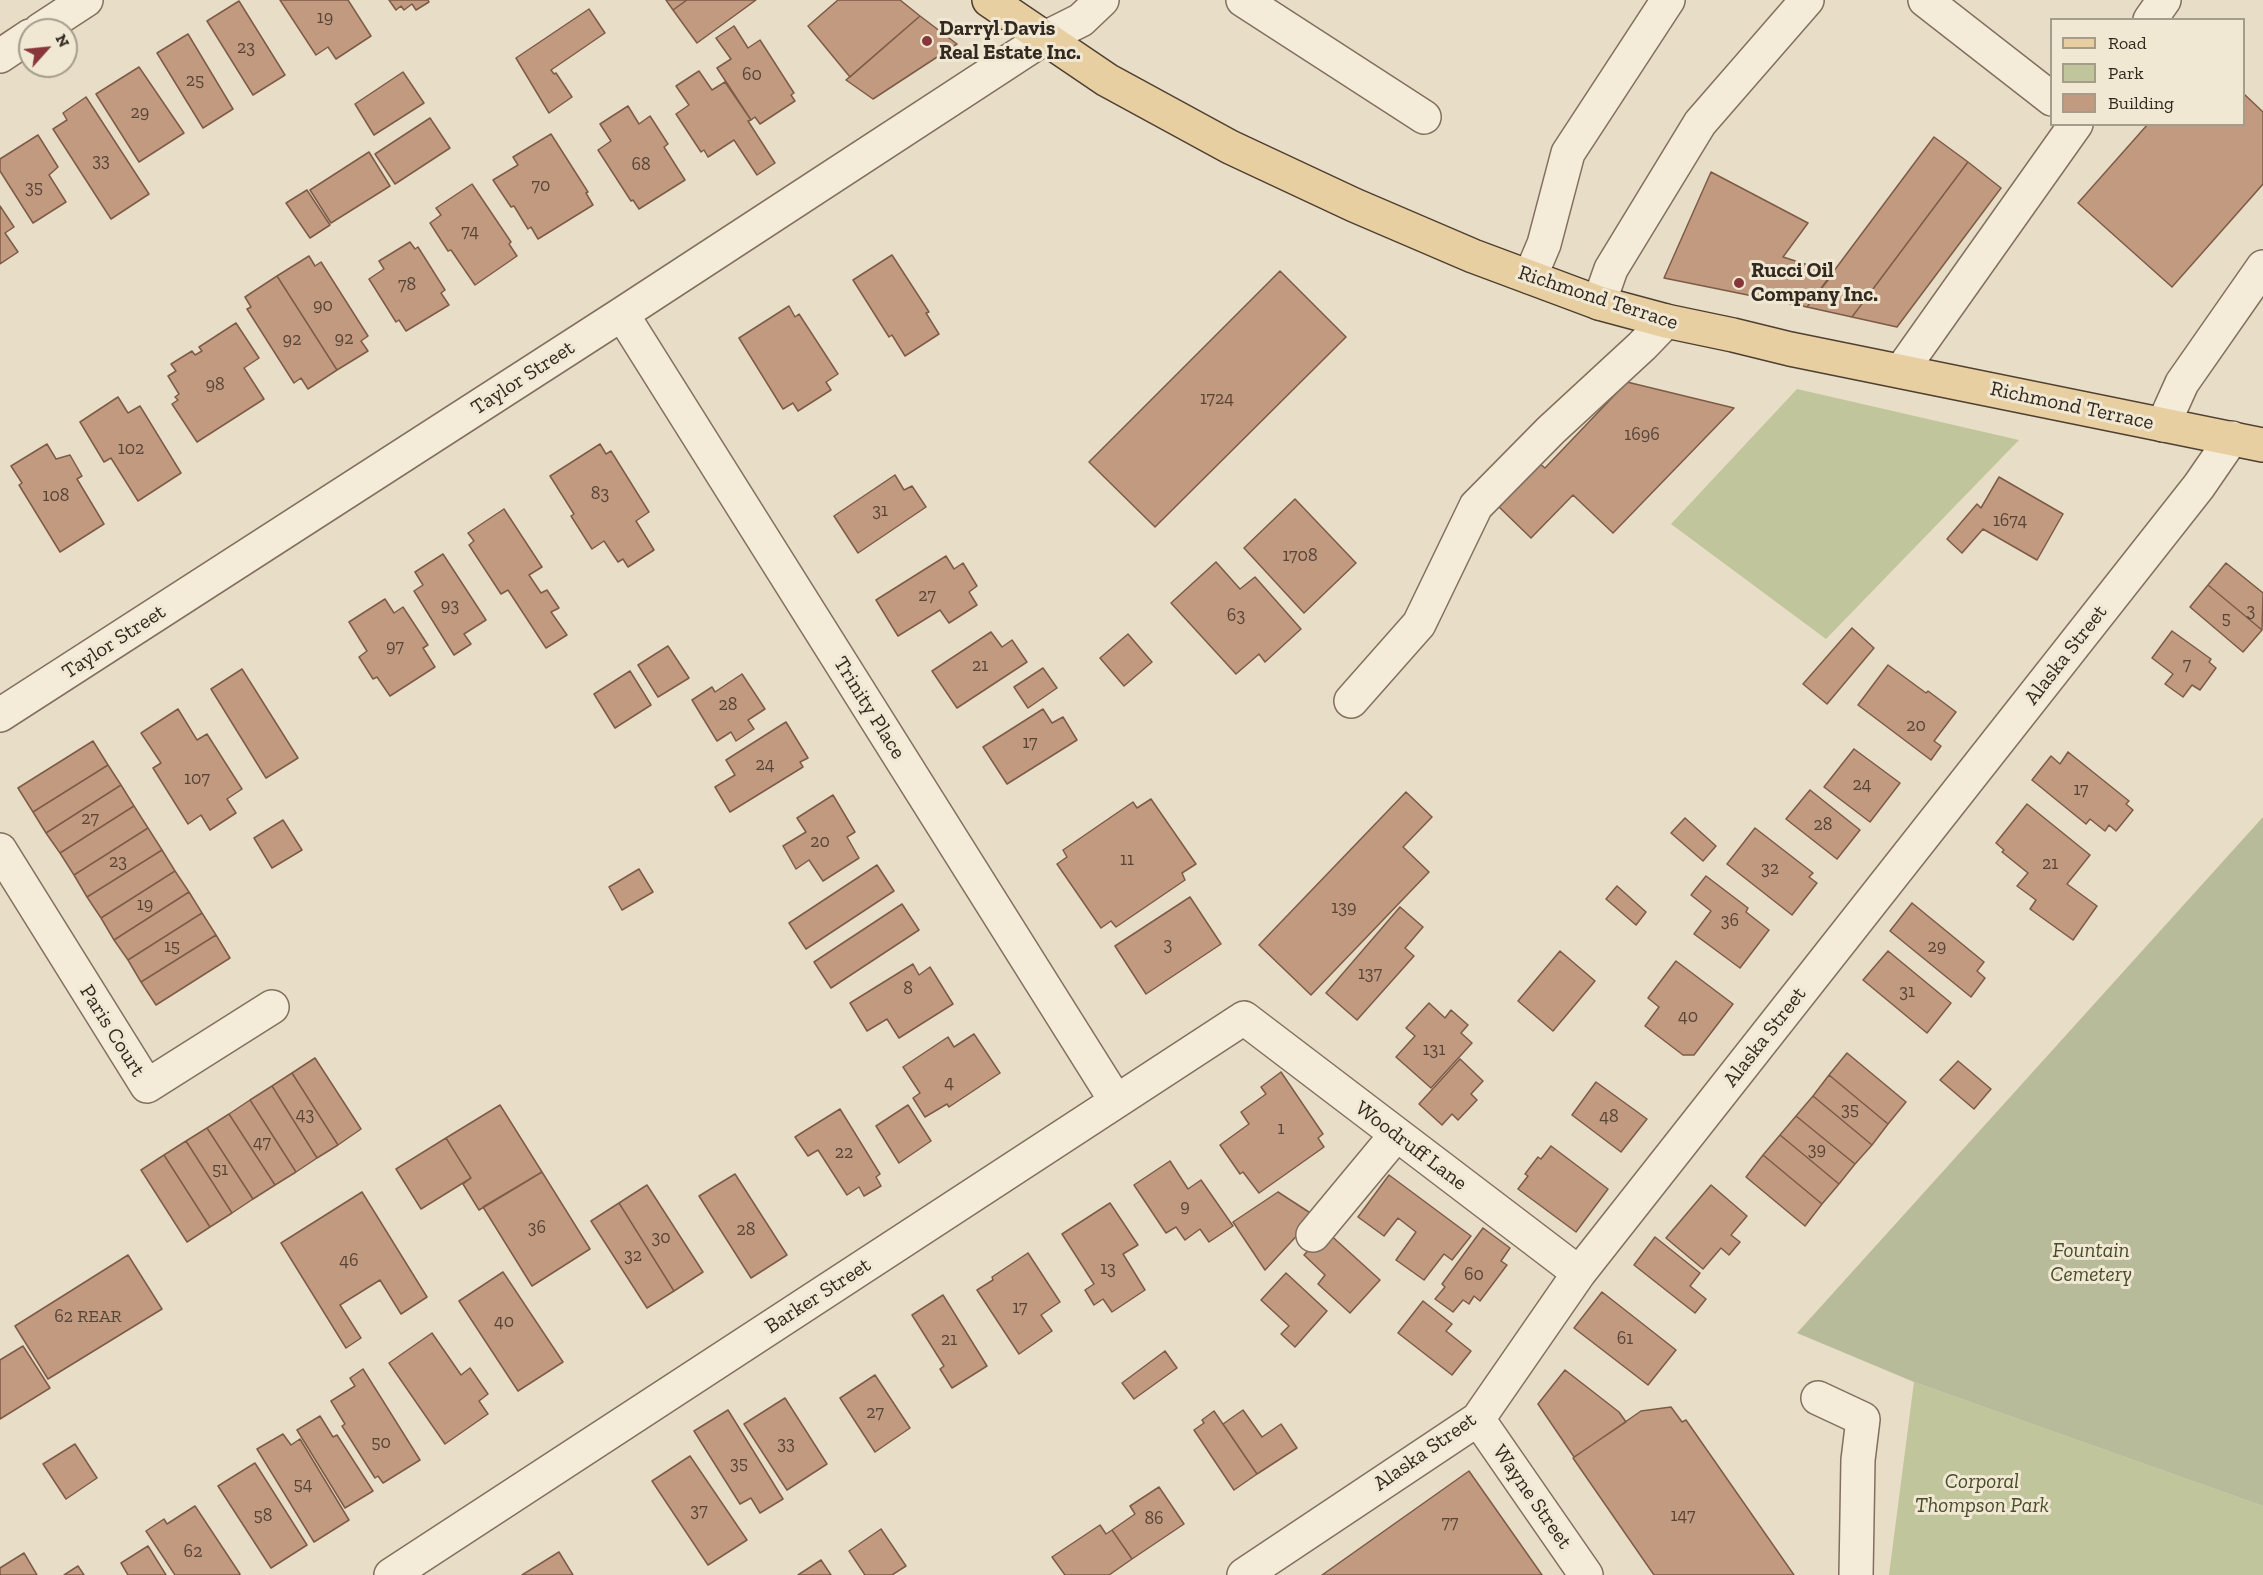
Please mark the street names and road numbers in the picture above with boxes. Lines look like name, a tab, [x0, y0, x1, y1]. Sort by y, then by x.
street label: Richmond Terrace	[1515, 260, 1681, 336]
street label: Taylor Street	[467, 335, 579, 421]
street label: Richmond Terrace	[1988, 376, 2156, 436]
street label: Taylor Street	[58, 599, 170, 685]
street label: Alaska Street	[2019, 600, 2113, 710]
street label: Trinity Place	[828, 652, 910, 764]
street label: Paris Court	[74, 980, 150, 1082]
street label: Alaska Street	[1718, 982, 1812, 1092]
street label: Woodruff Lane	[1350, 1096, 1472, 1196]
street label: Barker Street	[760, 1253, 876, 1339]
street label: Alaska Street	[1369, 1407, 1481, 1497]
street label: Wayne Street	[1487, 1440, 1577, 1554]

